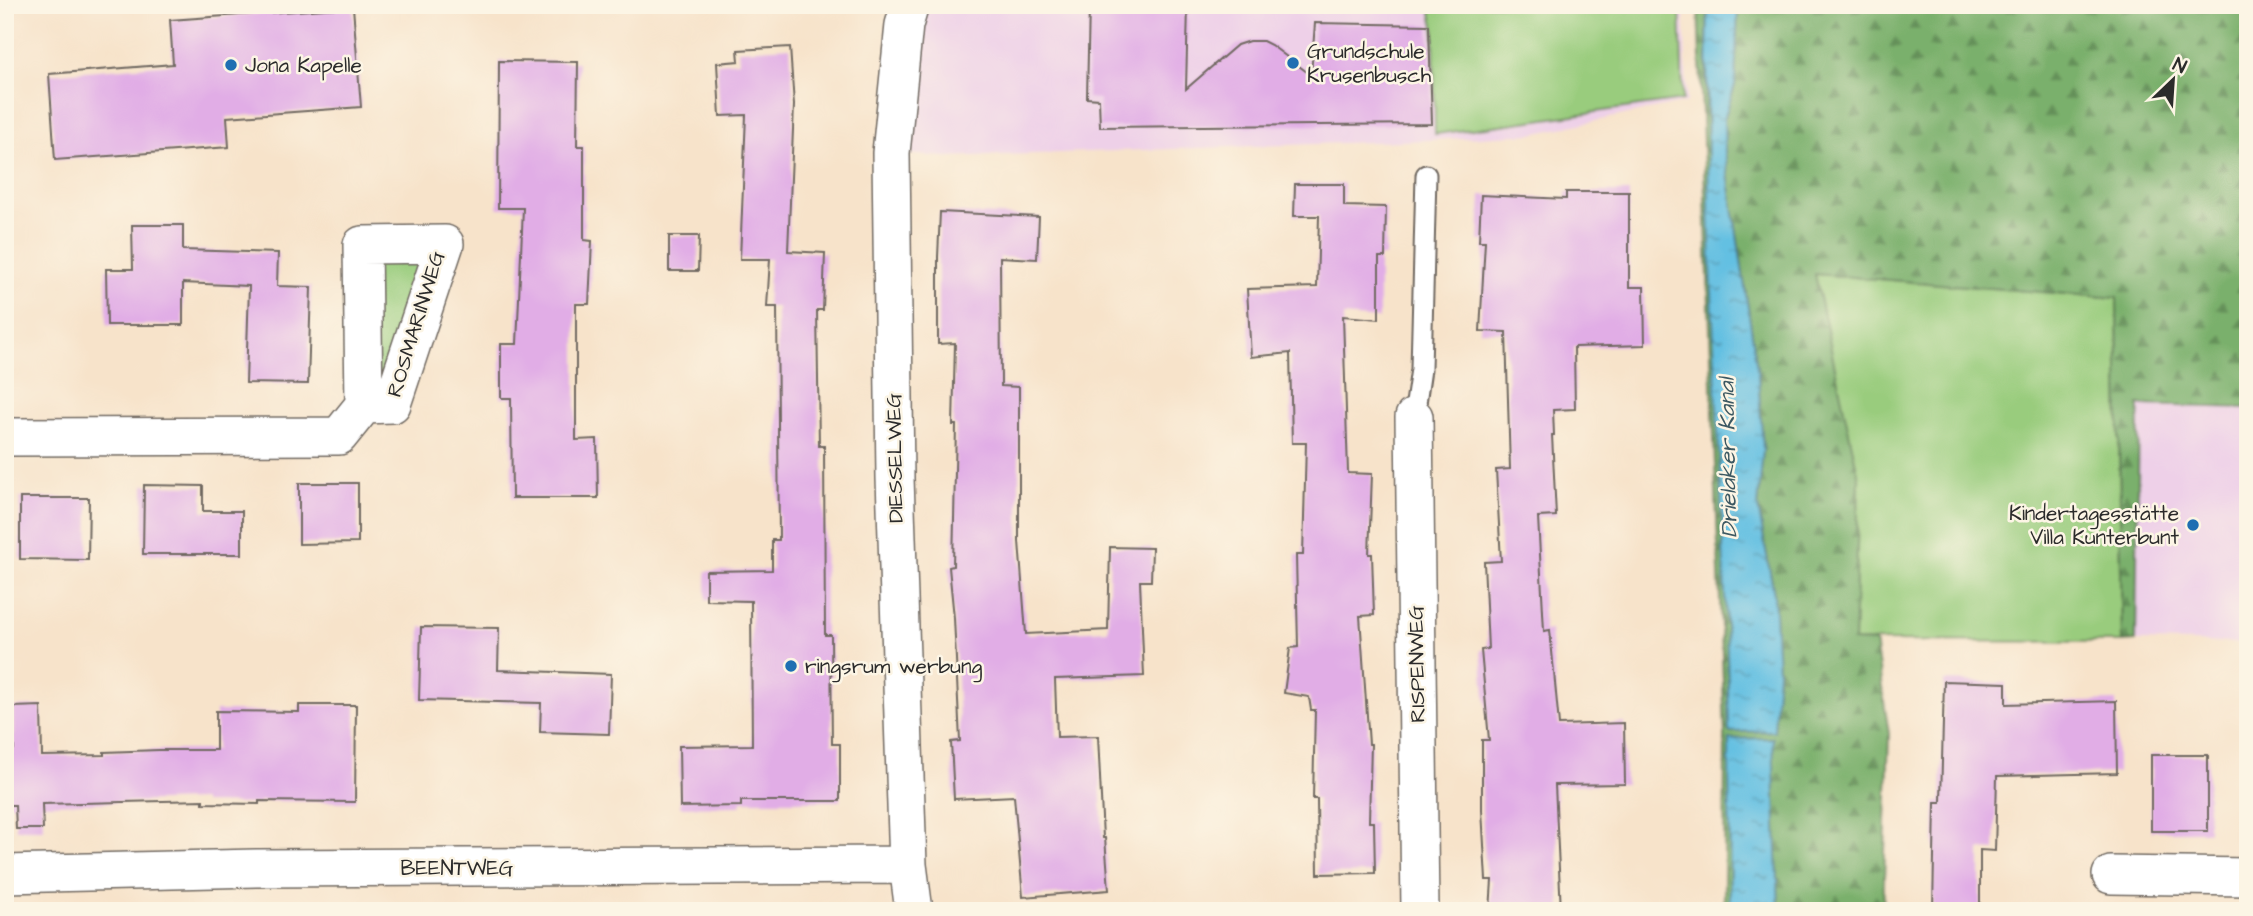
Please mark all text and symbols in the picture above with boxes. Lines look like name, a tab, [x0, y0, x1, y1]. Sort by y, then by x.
place label: Grundschule Krusenbusch	[1307, 37, 1432, 90]
north arrow	[2138, 46, 2208, 116]
place label: Jona Kapelle	[245, 51, 362, 81]
text: N	[2168, 51, 2191, 81]
marker: Grundschule Krusenbusch	[1285, 55, 1301, 71]
marker: Jona Kapelle	[223, 57, 239, 73]
street label: ROSMARINWEG	[380, 247, 452, 401]
water label: Drielaker Kanal	[1711, 374, 1745, 538]
street label: DIESSELWEG	[879, 392, 911, 523]
place label: Kindertagesstätte Villa Kunterbunt	[2009, 499, 2180, 552]
marker: Kindertagesstätte Villa Kunterbunt	[2185, 517, 2201, 533]
street label: RISPENWEG	[1401, 605, 1433, 723]
place label: ringsrum werbung	[805, 652, 983, 683]
marker: ringsrum werbung	[783, 658, 799, 674]
street label: BEENTWEG	[401, 854, 514, 883]

